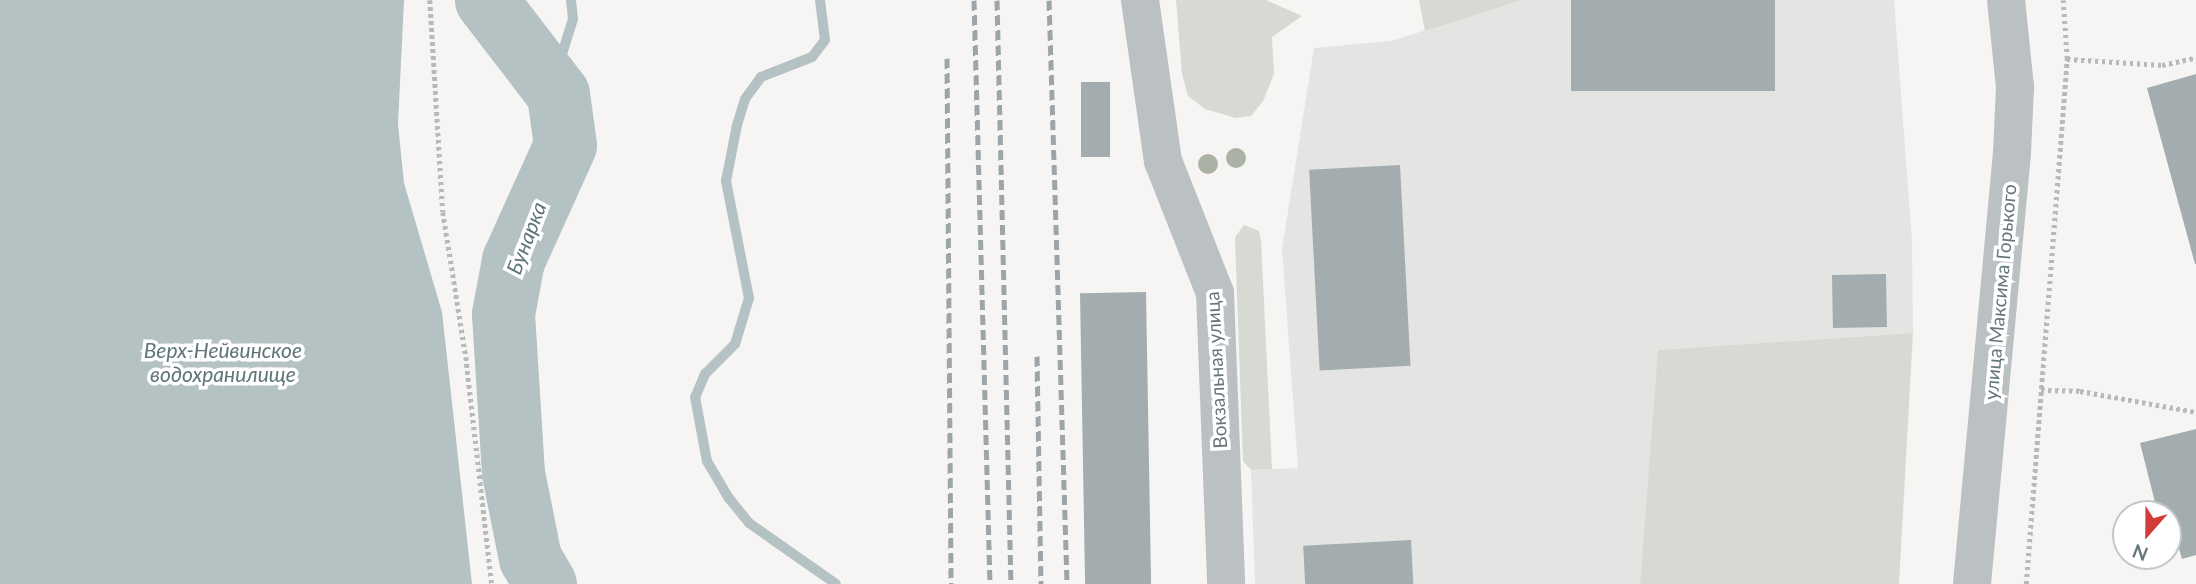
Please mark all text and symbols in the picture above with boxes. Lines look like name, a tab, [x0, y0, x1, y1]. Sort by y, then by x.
street label: улица Максима Горького	[1979, 183, 2021, 401]
water label: Бунарка	[501, 198, 551, 278]
street label: Вокзальная улица	[1201, 291, 1231, 449]
water label: Верх-Нейвинское водохранилище	[144, 337, 302, 387]
north arrow	[2112, 500, 2182, 570]
text: N	[2129, 540, 2151, 567]

